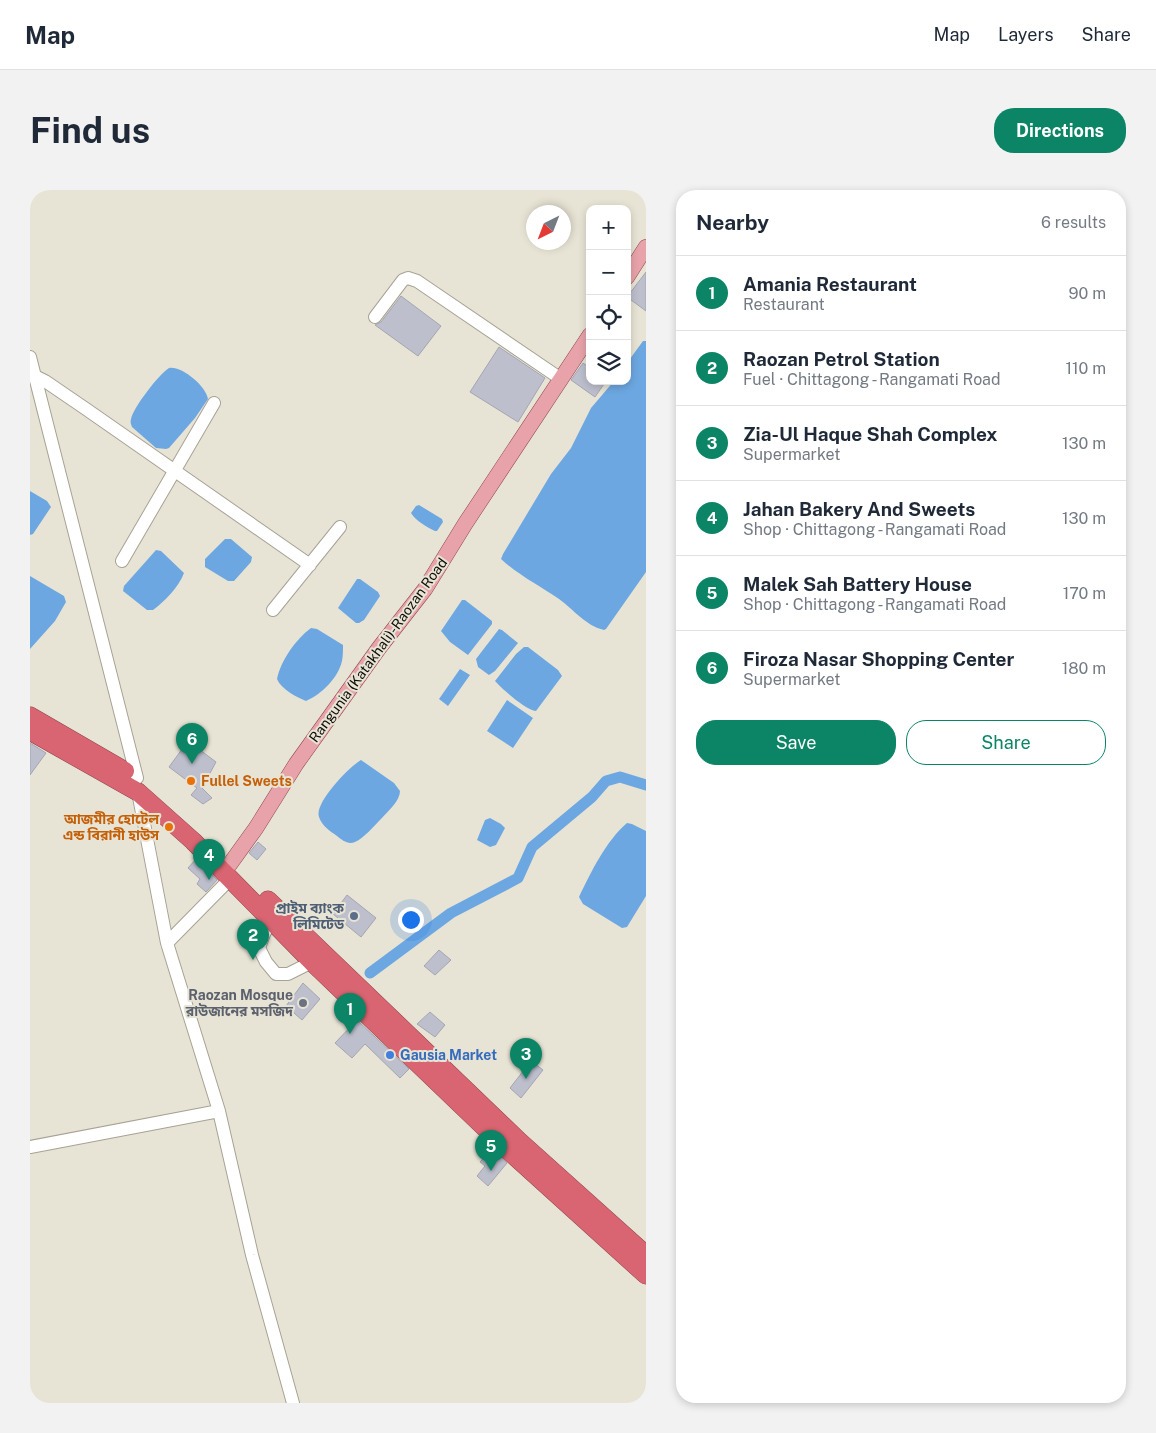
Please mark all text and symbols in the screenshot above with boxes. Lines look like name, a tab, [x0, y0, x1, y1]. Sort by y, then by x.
text: Map	[25, 21, 75, 49]
text: Map	[934, 24, 970, 45]
text: Layers	[998, 24, 1054, 45]
text: Share	[1082, 24, 1131, 45]
button: Directions	[994, 108, 1126, 153]
text: Find us	[30, 110, 150, 151]
north arrow	[526, 205, 571, 250]
map controls	[586, 205, 631, 385]
button: +	[586, 205, 631, 250]
text: Nearby	[696, 210, 769, 235]
text: 6 results	[1041, 213, 1106, 232]
button: −	[586, 250, 631, 295]
text: Amania Restaurant	[743, 273, 917, 295]
text: 1	[709, 284, 715, 303]
text: 90 m	[1069, 284, 1106, 303]
button: locate	[586, 295, 631, 340]
text: Restaurant	[743, 295, 825, 314]
button: layers	[586, 340, 631, 385]
text: Raozan Petrol Station	[743, 348, 940, 370]
text: 2	[707, 359, 717, 378]
text: 110 m	[1065, 359, 1106, 378]
text: Fuel · Chittagong - Rangamati Road	[743, 370, 1000, 389]
text: Zia-Ul Haque Shah Complex	[743, 423, 997, 445]
text: 3	[707, 434, 717, 453]
text: 130 m	[1062, 434, 1106, 453]
text: Supermarket	[743, 445, 840, 464]
text: Jahan Bakery And Sweets	[743, 498, 975, 520]
text: 4	[707, 509, 717, 528]
text: 130 m	[1062, 509, 1106, 528]
text: Shop · Chittagong - Rangamati Road	[743, 520, 1006, 539]
street label: Rangunia (Katakhali)-Raozan Road	[306, 555, 450, 745]
text: Malek Sah Battery House	[743, 573, 972, 595]
text: 5	[707, 584, 717, 603]
text: 170 m	[1063, 584, 1106, 603]
text: Shop · Chittagong - Rangamati Road	[743, 595, 1006, 614]
text: Firoza Nasar Shopping Center	[743, 648, 1014, 670]
text: 6	[707, 659, 717, 678]
text: 180 m	[1062, 659, 1106, 678]
text: Supermarket	[743, 670, 840, 689]
button: Save	[696, 720, 896, 765]
button: Share	[906, 720, 1106, 765]
pin: 6	[176, 723, 208, 764]
place label: Fullel Sweets	[201, 773, 292, 789]
marker: Fullel Sweets	[185, 775, 197, 787]
place label: আজমীর হোটেল এন্ড বিরানী হাউস	[63, 811, 160, 843]
marker: আজমীর হোটেল এন্ড বিরানী হাউস	[163, 821, 175, 833]
pin: 4	[193, 839, 225, 880]
place label: প্রাইম ব্যাংক লিমিটেড	[275, 900, 345, 932]
your location	[398, 907, 424, 933]
marker: প্রাইম ব্যাংক লিমিটেড	[348, 910, 360, 922]
pin: 2	[237, 919, 269, 960]
place label: Raozan Mosque রাউজানের মসজিদ	[185, 987, 294, 1019]
pin: 1	[334, 993, 366, 1034]
marker: Raozan Mosque রাউজানের মসজিদ	[297, 997, 309, 1009]
pin: 3	[510, 1038, 542, 1079]
place label: Gausia Market	[400, 1047, 497, 1063]
marker: Gausia Market	[384, 1049, 396, 1061]
pin: 5	[475, 1130, 507, 1171]

